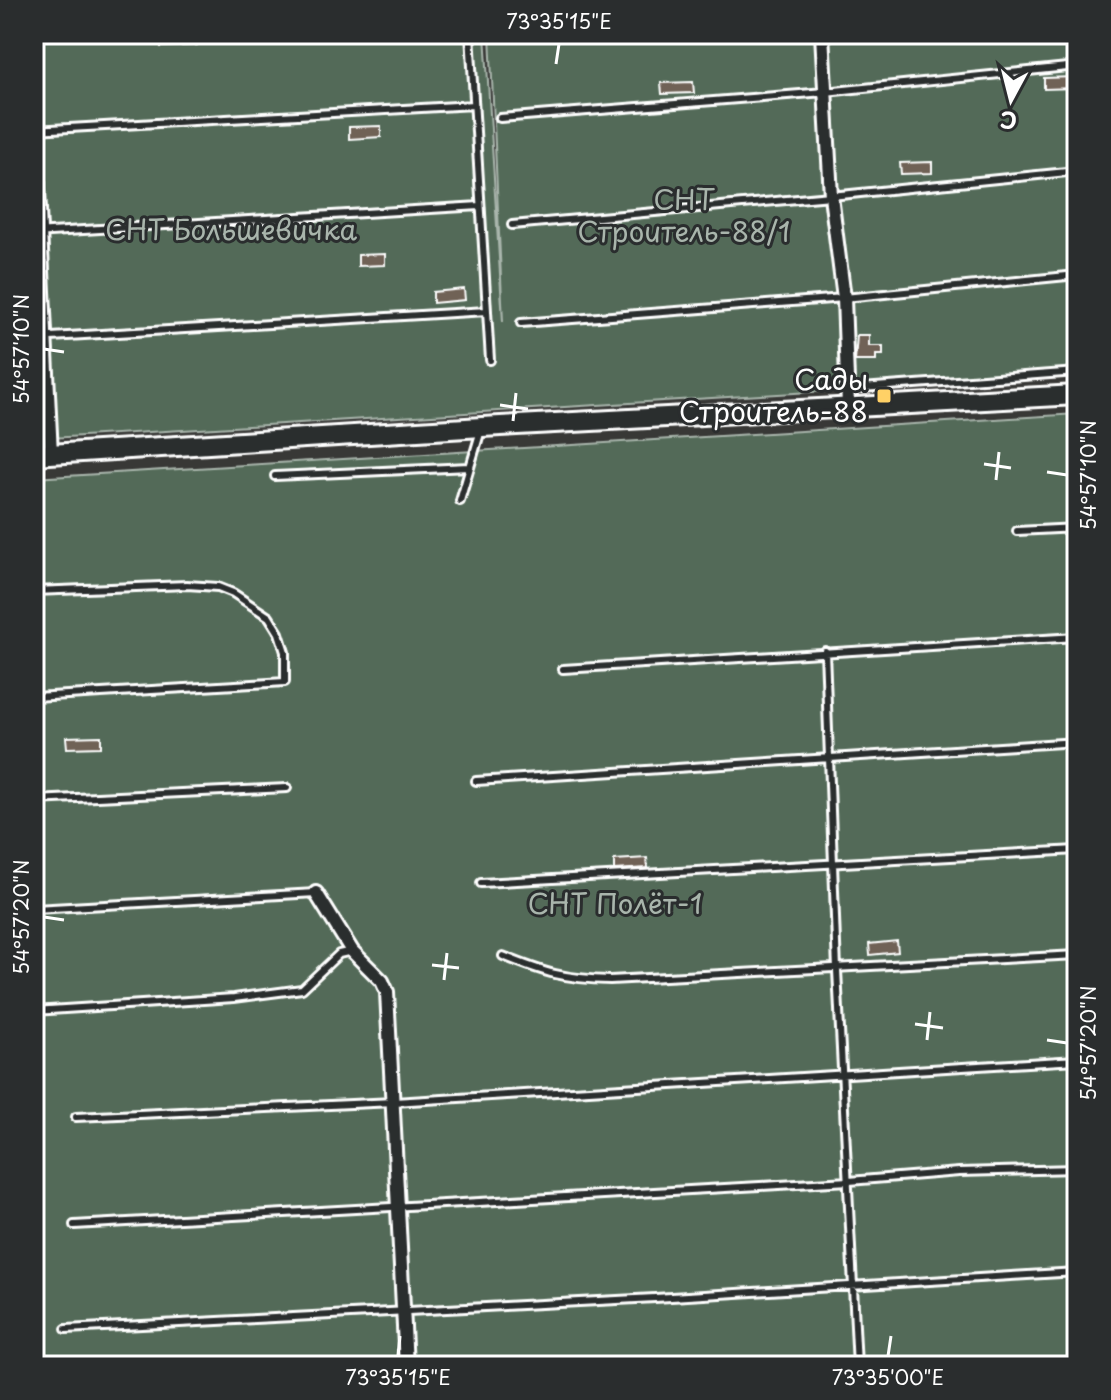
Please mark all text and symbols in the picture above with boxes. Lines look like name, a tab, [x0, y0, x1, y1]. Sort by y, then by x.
text: 73°35'15"E	[506, 6, 612, 36]
north arrow	[971, 60, 1051, 140]
text: С	[998, 104, 1019, 139]
park label: СНТ Строитель-88/1	[577, 177, 791, 252]
park label: СНТ Большевичка	[105, 207, 357, 250]
text: 54°57'10"N	[6, 294, 36, 404]
place label: Сады Строитель-88	[679, 357, 868, 432]
marker: Сады Строитель-88	[875, 387, 893, 405]
text: 54°57'10"N	[1073, 420, 1103, 530]
text: 54°57'20"N	[6, 859, 36, 975]
park label: СНТ Полёт-1	[527, 881, 703, 924]
text: 54°57'20"N	[1073, 985, 1103, 1101]
text: 73°35'15"E	[345, 1362, 451, 1392]
text: 73°35'00"E	[832, 1362, 944, 1392]

